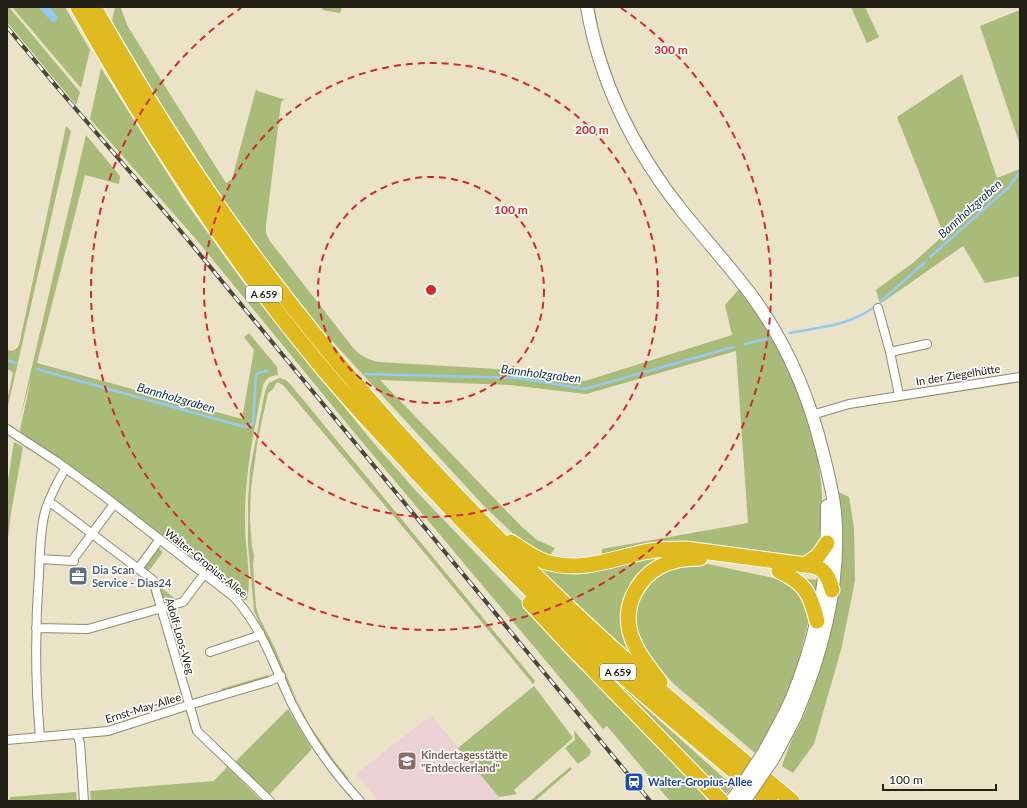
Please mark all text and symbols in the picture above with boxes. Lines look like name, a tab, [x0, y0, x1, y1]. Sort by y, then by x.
text: 300 m	[654, 42, 688, 57]
text: 200 m	[575, 122, 609, 137]
water label: Bannholzgraben	[935, 176, 1005, 241]
text: 100 m	[494, 202, 528, 217]
centre of rings	[424, 283, 438, 297]
road number: A 659	[246, 286, 282, 302]
water label: Bannholzgraben	[500, 361, 582, 386]
street label: In der Ziegelhütte	[915, 361, 1001, 388]
water label: Bannholzgraben	[135, 379, 217, 416]
street label: Walter-Gropius-Allee	[162, 525, 250, 600]
place label: Dia Scan Service - Dias24	[92, 563, 172, 589]
office icon: Dia Scan Service - Dias24	[67, 565, 89, 587]
street label: Adolf-Loos-Weg	[163, 596, 198, 676]
road number: A 659	[600, 664, 636, 680]
street label: Ernst-May-Allee	[103, 690, 182, 725]
place label: Kindertagesstätte "Entdeckerland"	[421, 748, 508, 774]
school or university icon: Kindertagesstätte "Entdeckerland"	[396, 750, 418, 772]
scale bar	[883, 766, 996, 792]
station icon: Walter-Gropius-Allee	[623, 771, 645, 793]
text: 100 m	[889, 772, 923, 787]
place label: Walter-Gropius-Allee	[648, 775, 753, 788]

